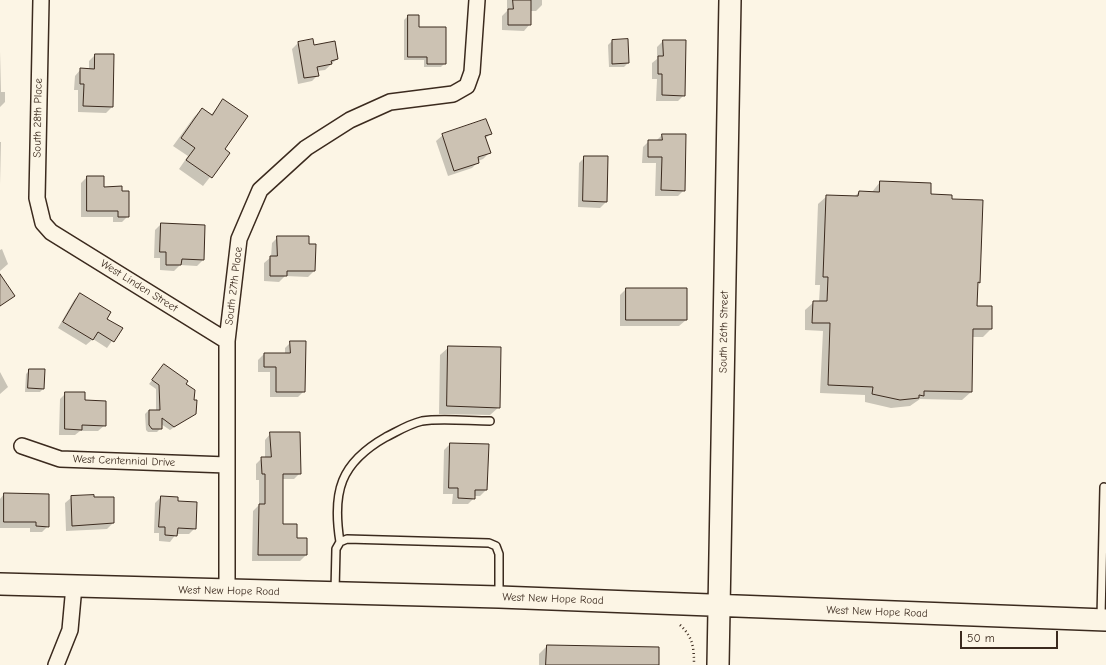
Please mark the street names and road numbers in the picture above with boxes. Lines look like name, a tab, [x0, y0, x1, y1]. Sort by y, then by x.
street label: South 28th Place	[31, 78, 45, 158]
street label: South 27th Place	[223, 246, 245, 326]
street label: West Linden Street	[98, 257, 180, 315]
street label: South 26th Street	[717, 291, 731, 373]
street label: West Centennial Drive	[73, 453, 175, 469]
street label: West New Hope Road	[178, 584, 280, 598]
street label: West New Hope Road	[502, 591, 604, 607]
street label: West New Hope Road	[826, 604, 928, 620]

